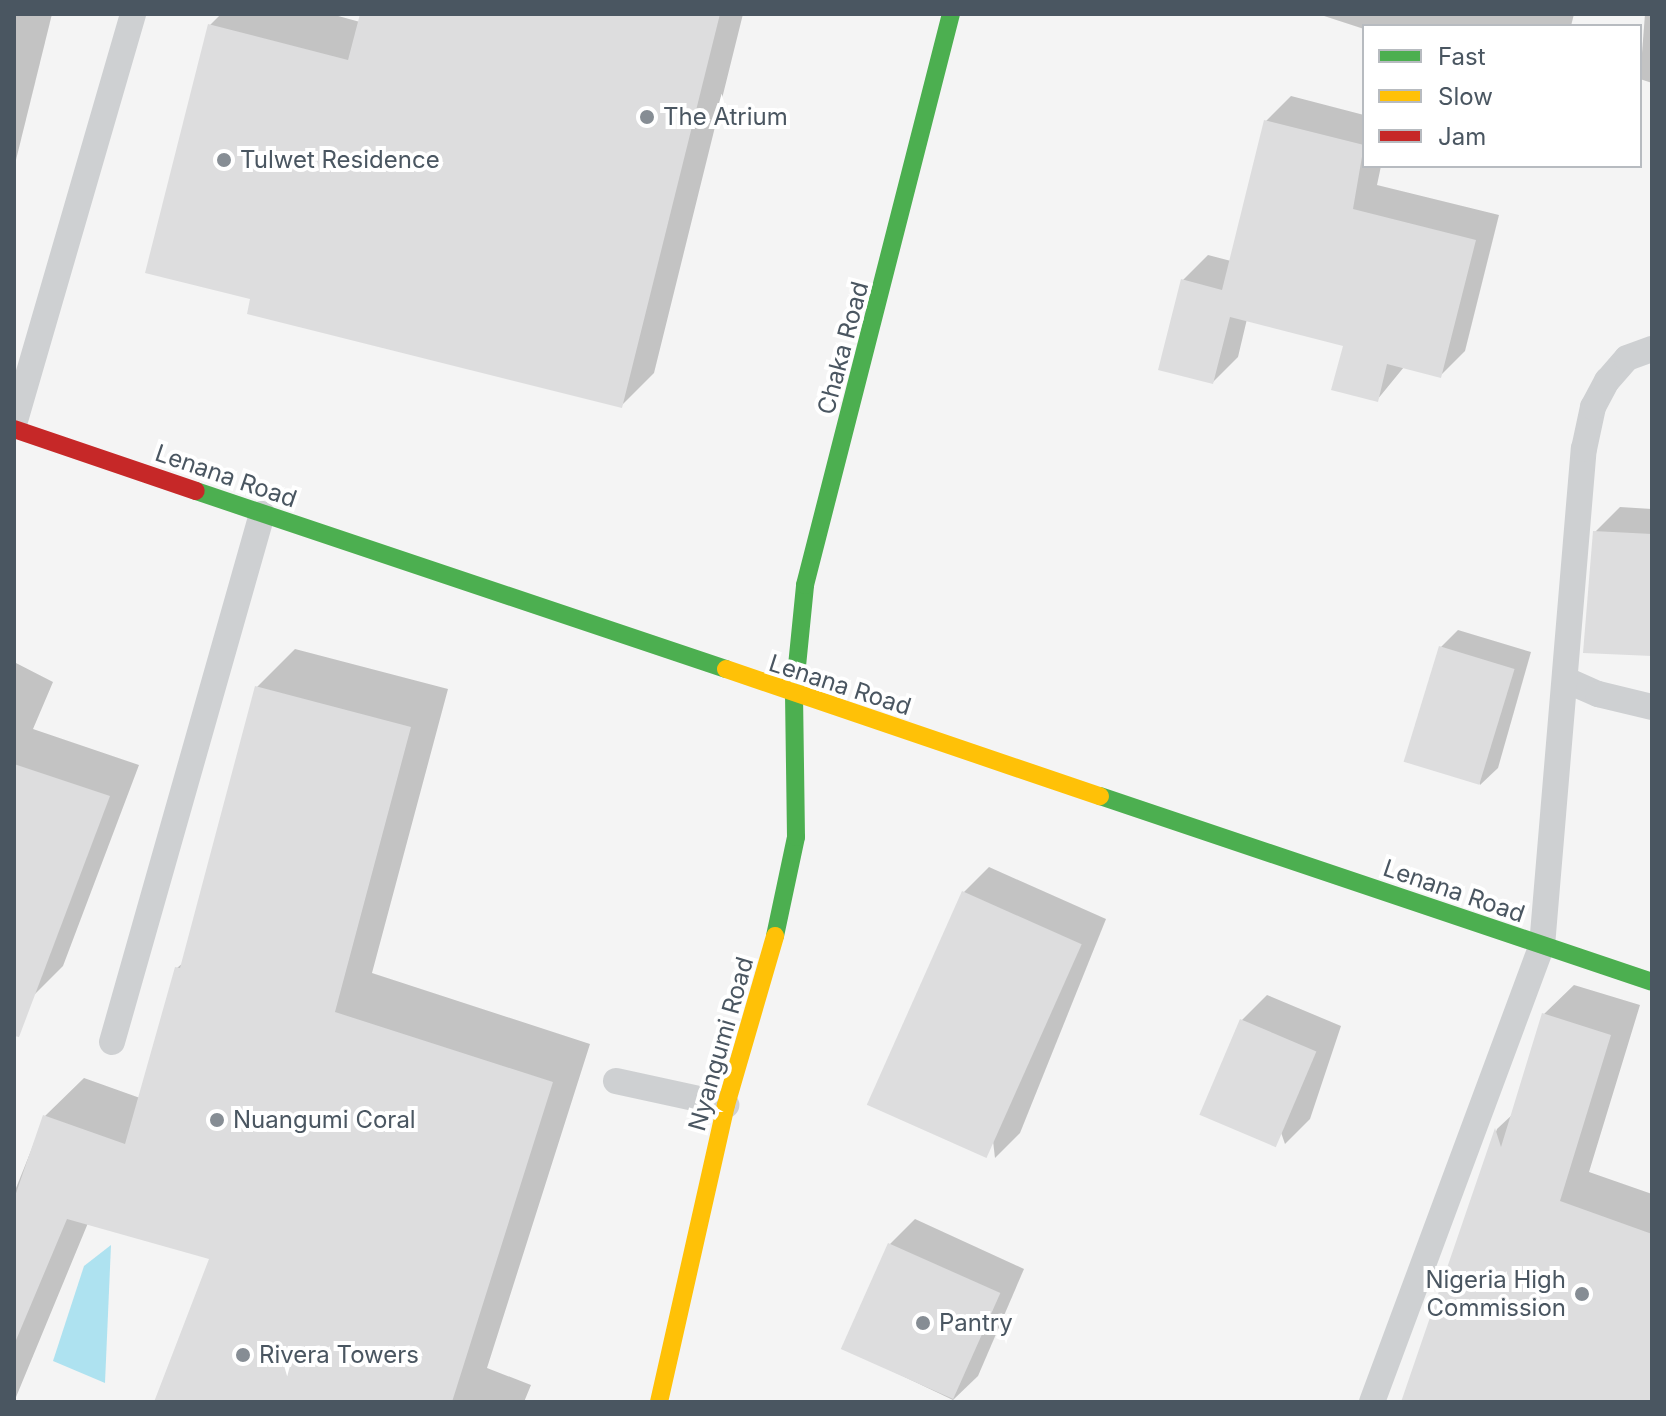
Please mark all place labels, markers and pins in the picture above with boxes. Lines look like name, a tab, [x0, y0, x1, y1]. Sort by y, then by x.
place label: The Atrium	[663, 103, 788, 131]
marker: The Atrium	[638, 108, 656, 126]
place label: Tulwet Residence	[240, 146, 440, 174]
marker: Tulwet Residence	[215, 151, 233, 169]
place label: Nuangumi Coral	[233, 1106, 416, 1134]
marker: Nuangumi Coral	[208, 1111, 226, 1129]
place label: Nigeria High Commission	[1425, 1266, 1566, 1322]
marker: Nigeria High Commission	[1573, 1285, 1591, 1303]
place label: Pantry	[939, 1309, 1013, 1337]
marker: Pantry	[914, 1314, 932, 1332]
place label: Rivera Towers	[259, 1341, 419, 1369]
marker: Rivera Towers	[234, 1346, 252, 1364]

